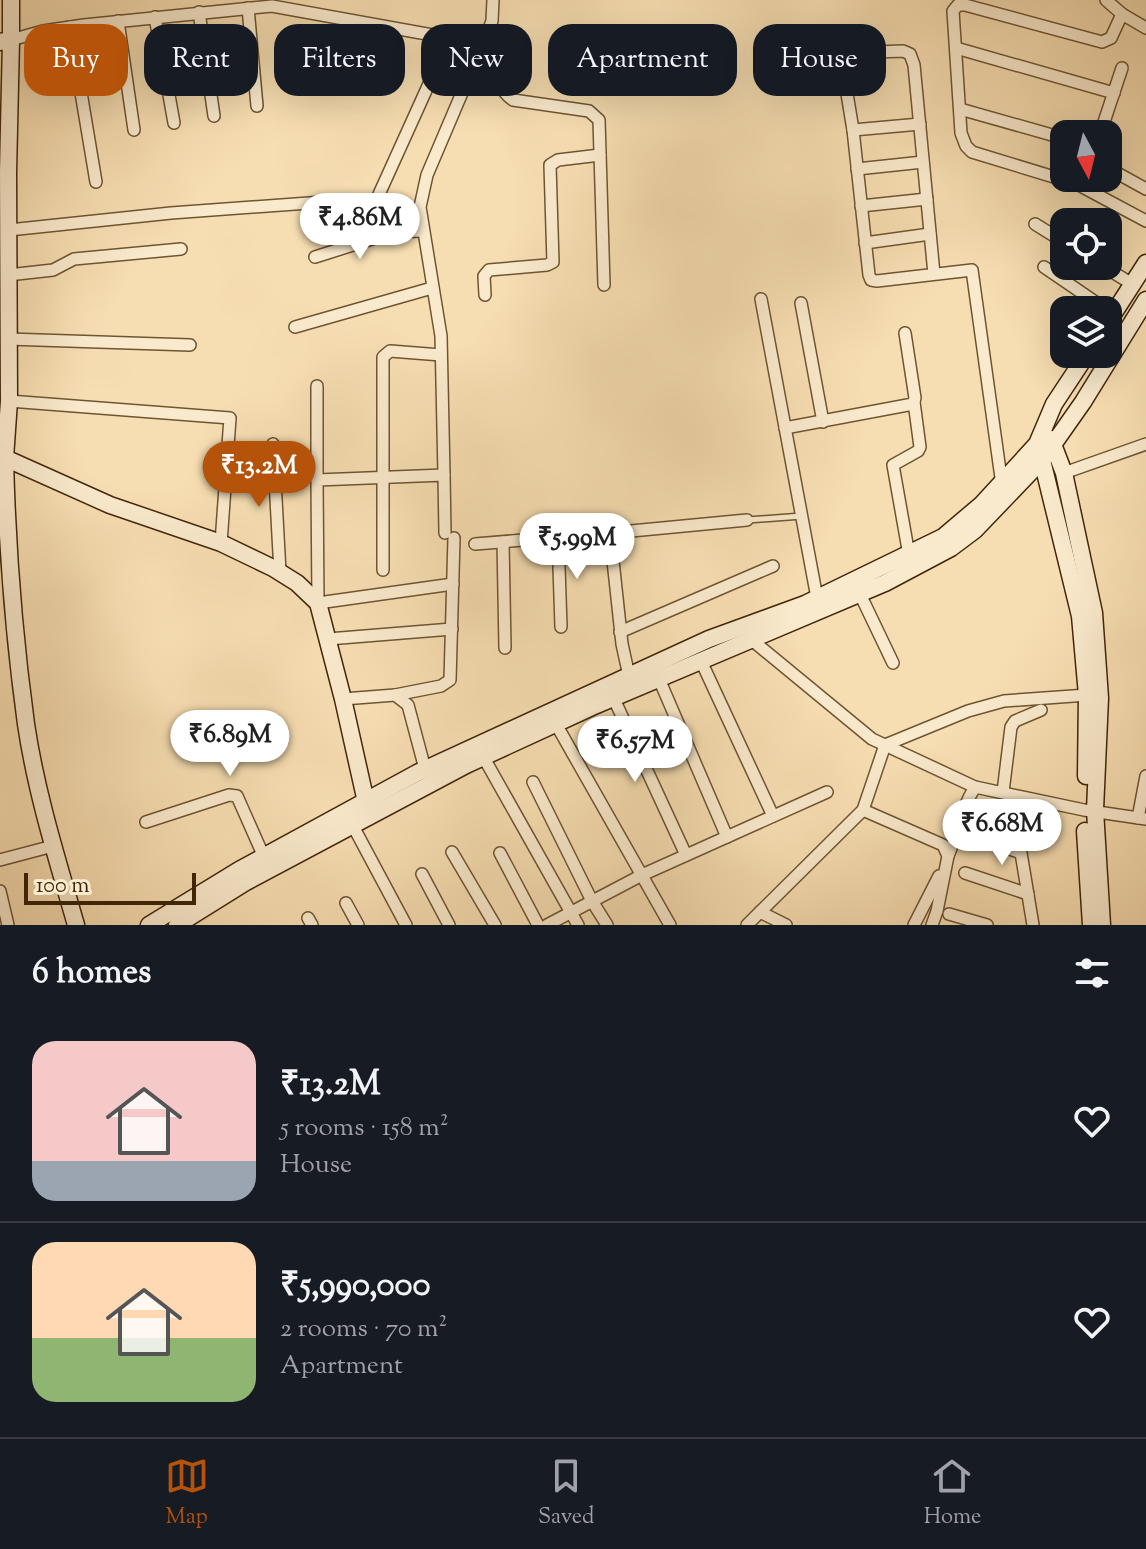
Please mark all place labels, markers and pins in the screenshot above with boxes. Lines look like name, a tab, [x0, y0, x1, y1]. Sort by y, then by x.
pin: ₹4.86M	[295, 193, 425, 261]
pin: ₹13.2M	[194, 441, 324, 509]
pin: ₹5.99M	[512, 513, 642, 581]
pin: ₹6.89M	[165, 710, 295, 778]
pin: ₹6.57M	[570, 716, 700, 784]
pin: ₹6.68M	[937, 799, 1067, 867]

